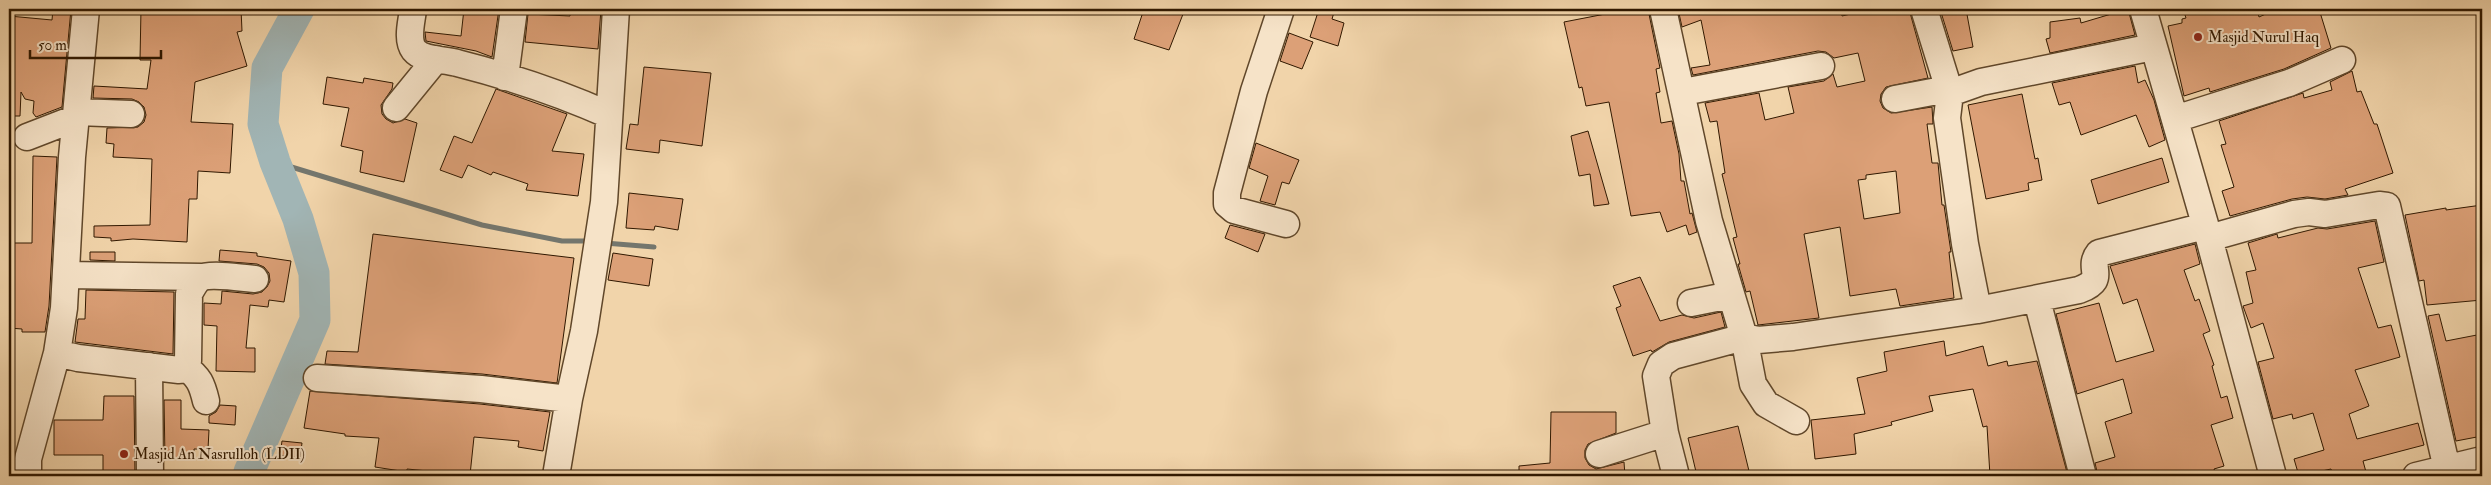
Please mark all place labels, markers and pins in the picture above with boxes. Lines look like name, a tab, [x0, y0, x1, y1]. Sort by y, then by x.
place label: Masjid Nurul Haq	[2208, 28, 2319, 47]
marker: Masjid Nurul Haq	[2192, 31, 2204, 43]
place label: Masjid An Nasrulloh (LDII)	[134, 445, 305, 464]
marker: Masjid An Nasrulloh (LDII)	[118, 448, 130, 460]

